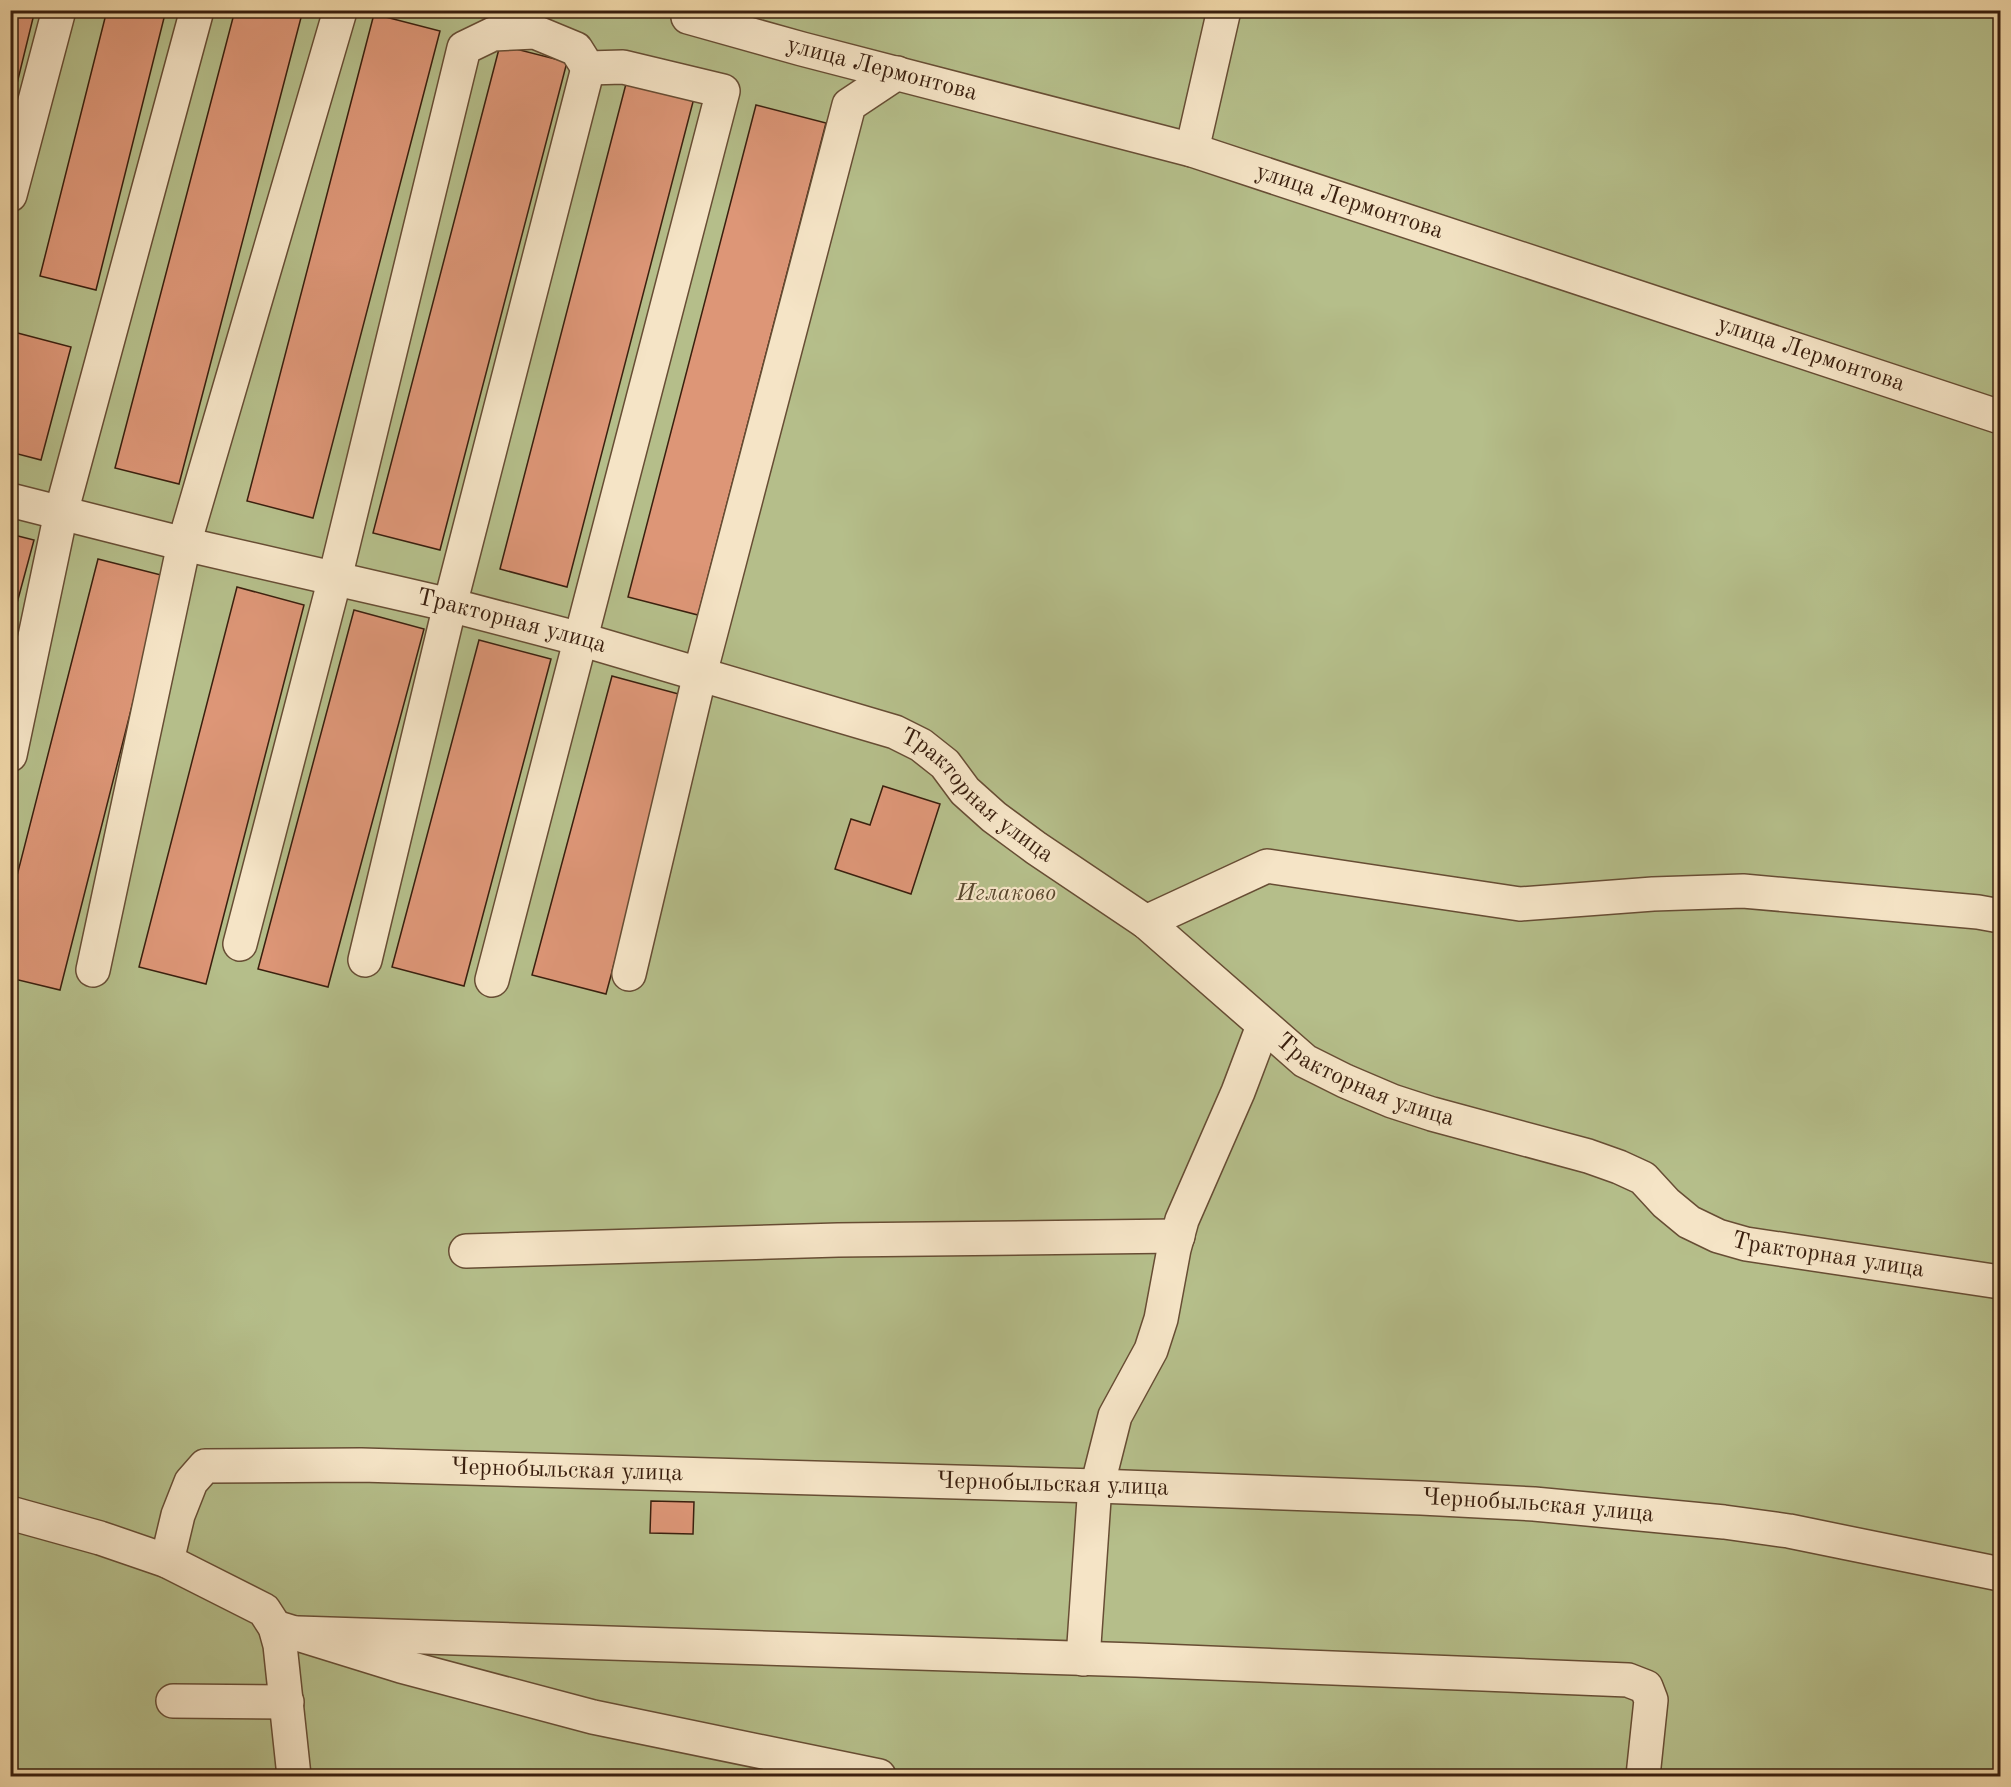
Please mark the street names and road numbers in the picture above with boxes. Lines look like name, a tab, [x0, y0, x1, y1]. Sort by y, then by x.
street label: улица Лермонтова	[784, 33, 980, 106]
street label: улица Лермонтова	[1253, 160, 1446, 244]
street label: улица Лермонтова	[1714, 312, 1908, 397]
street label: Тракторная улица	[414, 586, 609, 658]
street label: Тракторная улица	[896, 725, 1058, 868]
street label: Тракторная улица	[1271, 1029, 1457, 1131]
street label: Тракторная улица	[1729, 1228, 1926, 1283]
street label: Чернобыльская улица	[450, 1456, 683, 1486]
street label: Чернобыльская улица	[936, 1469, 1169, 1501]
street label: Чернобыльская улица	[1422, 1486, 1655, 1527]

